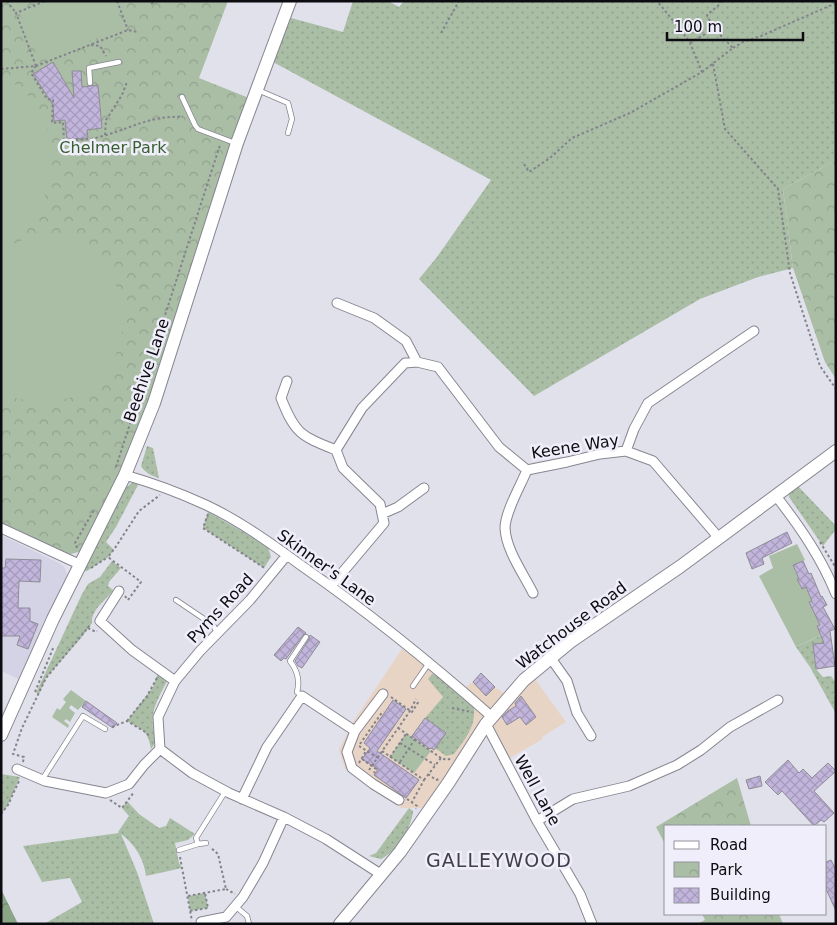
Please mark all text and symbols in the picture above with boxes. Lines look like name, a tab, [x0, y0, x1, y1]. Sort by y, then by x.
scale bar	[667, 10, 803, 42]
text: 100 m	[674, 18, 722, 36]
park label: Chelmer Park	[59, 138, 167, 157]
street label: Beehive Lane	[120, 316, 173, 424]
street label: Keene Way	[530, 430, 620, 463]
street label: Skinner's Lane	[274, 525, 380, 610]
street label: Pyms Road	[183, 570, 257, 647]
street label: Watchouse Road	[512, 578, 630, 673]
street label: Well Lane	[510, 752, 565, 829]
legend	[664, 825, 827, 915]
text: Road	[710, 836, 748, 854]
district label: GALLEYWOOD	[426, 849, 572, 871]
text: Park	[710, 861, 743, 879]
text: Building	[710, 886, 771, 904]

